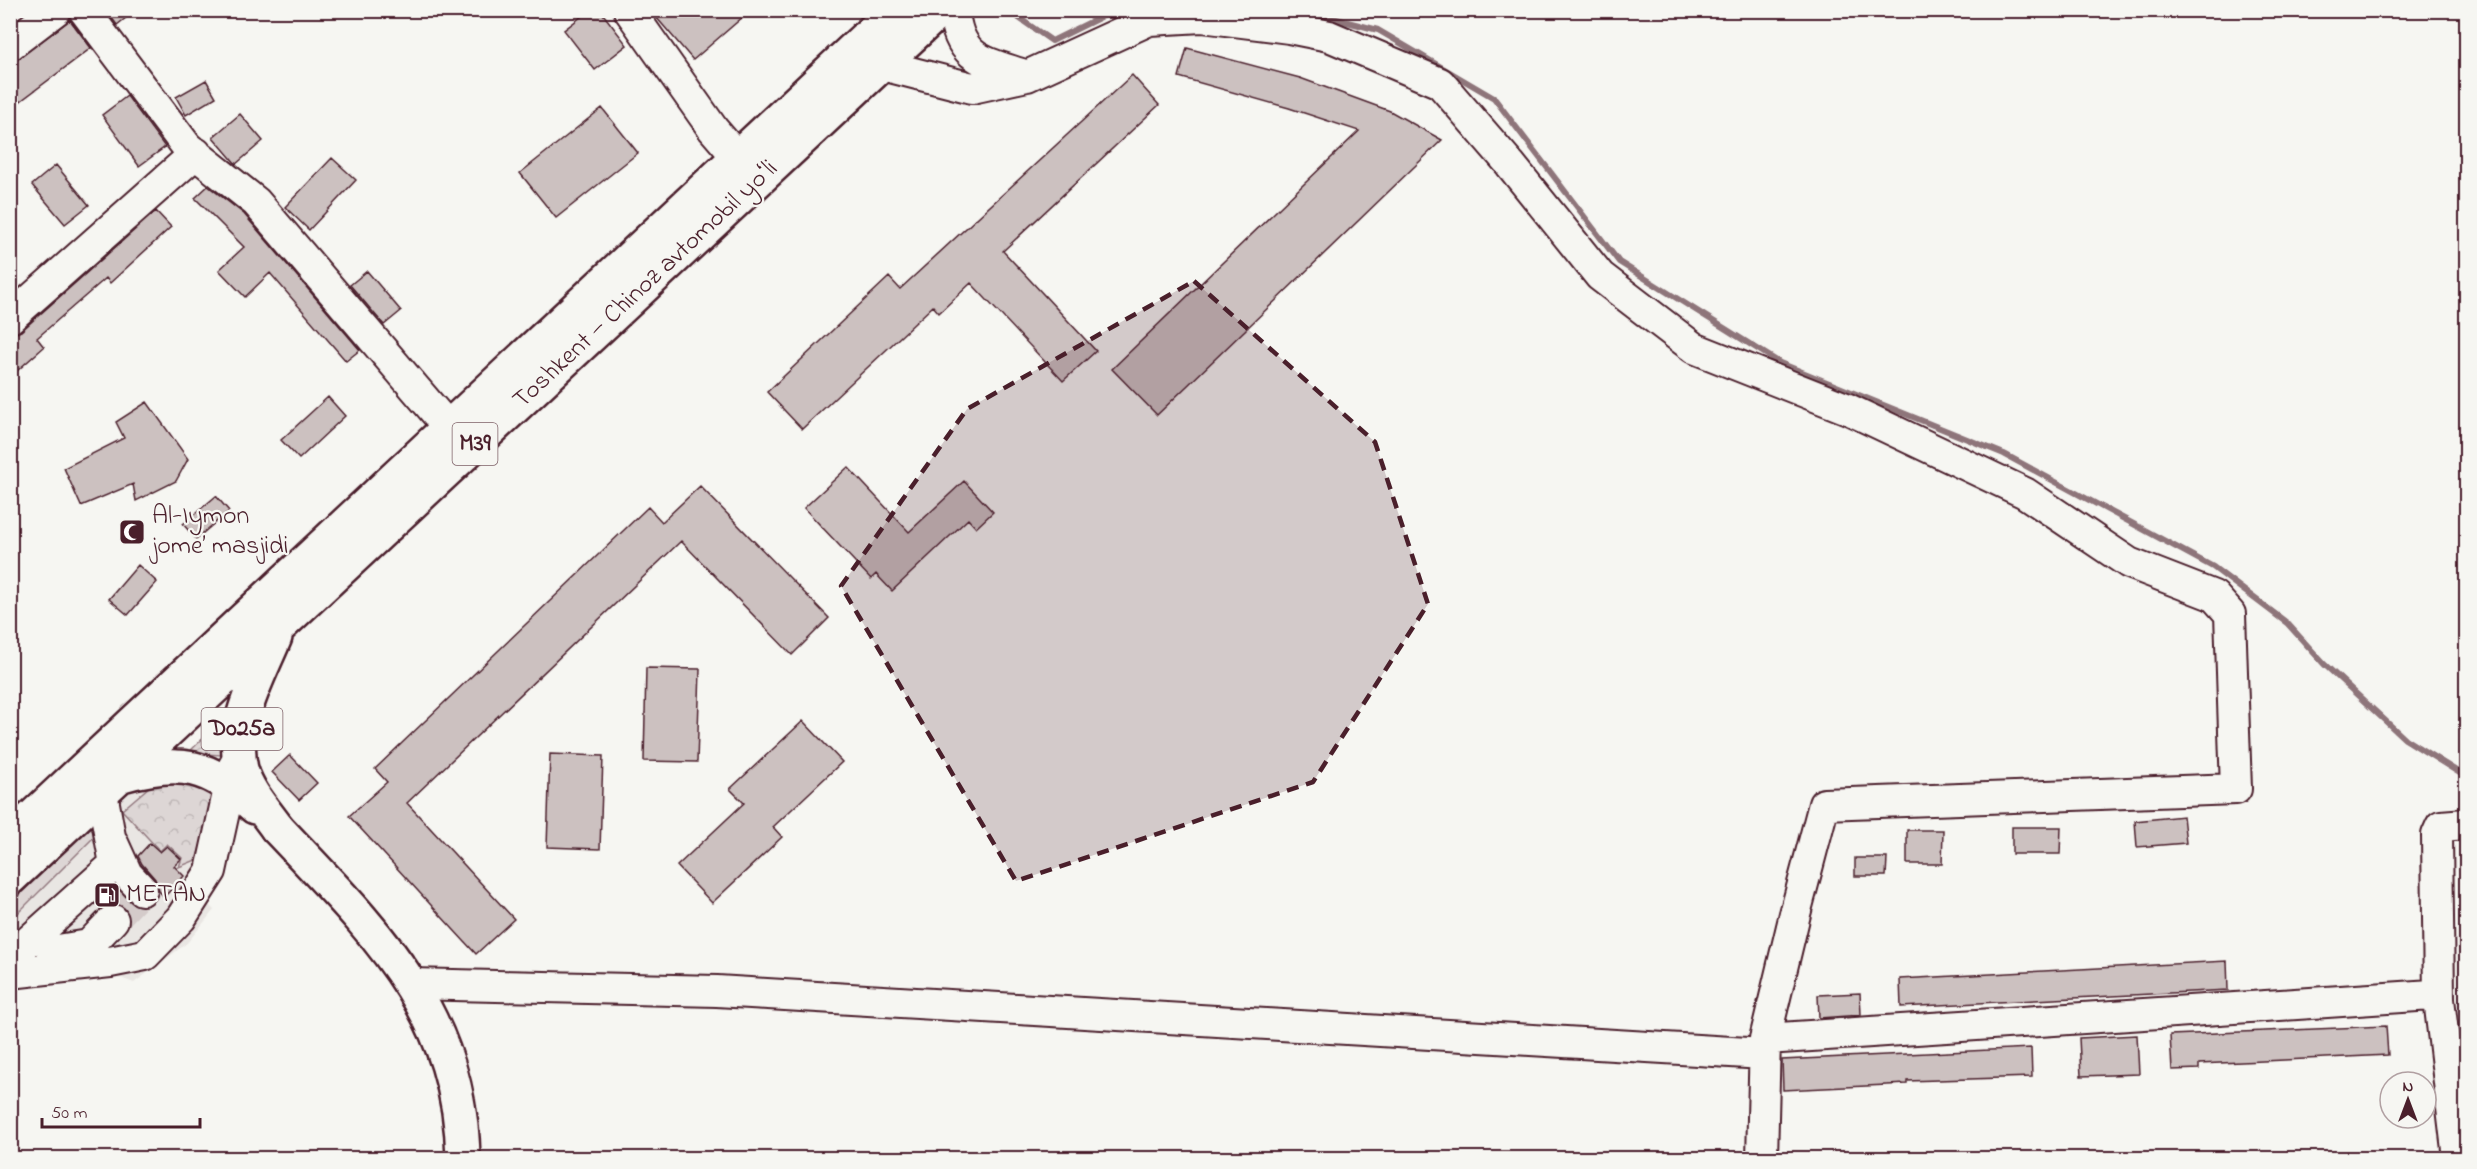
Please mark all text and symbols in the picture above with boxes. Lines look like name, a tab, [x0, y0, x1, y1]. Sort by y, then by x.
street label: Toshkent — Chinoz avtomobil yoʻli	[505, 151, 787, 419]
road number: M39	[452, 423, 498, 465]
place label: Al-Iymon jome’ masjidi	[149, 498, 288, 566]
mosque icon: Al-Iymon jome’ masjidi	[117, 517, 147, 547]
road number: D025a	[202, 708, 282, 750]
place label: METAN	[126, 876, 206, 914]
fuel station icon: METAN	[92, 880, 122, 910]
north arrow	[2378, 1070, 2438, 1130]
text: N	[2403, 1075, 2414, 1099]
scale bar	[42, 1091, 200, 1129]
text: 50 m	[51, 1101, 88, 1127]

